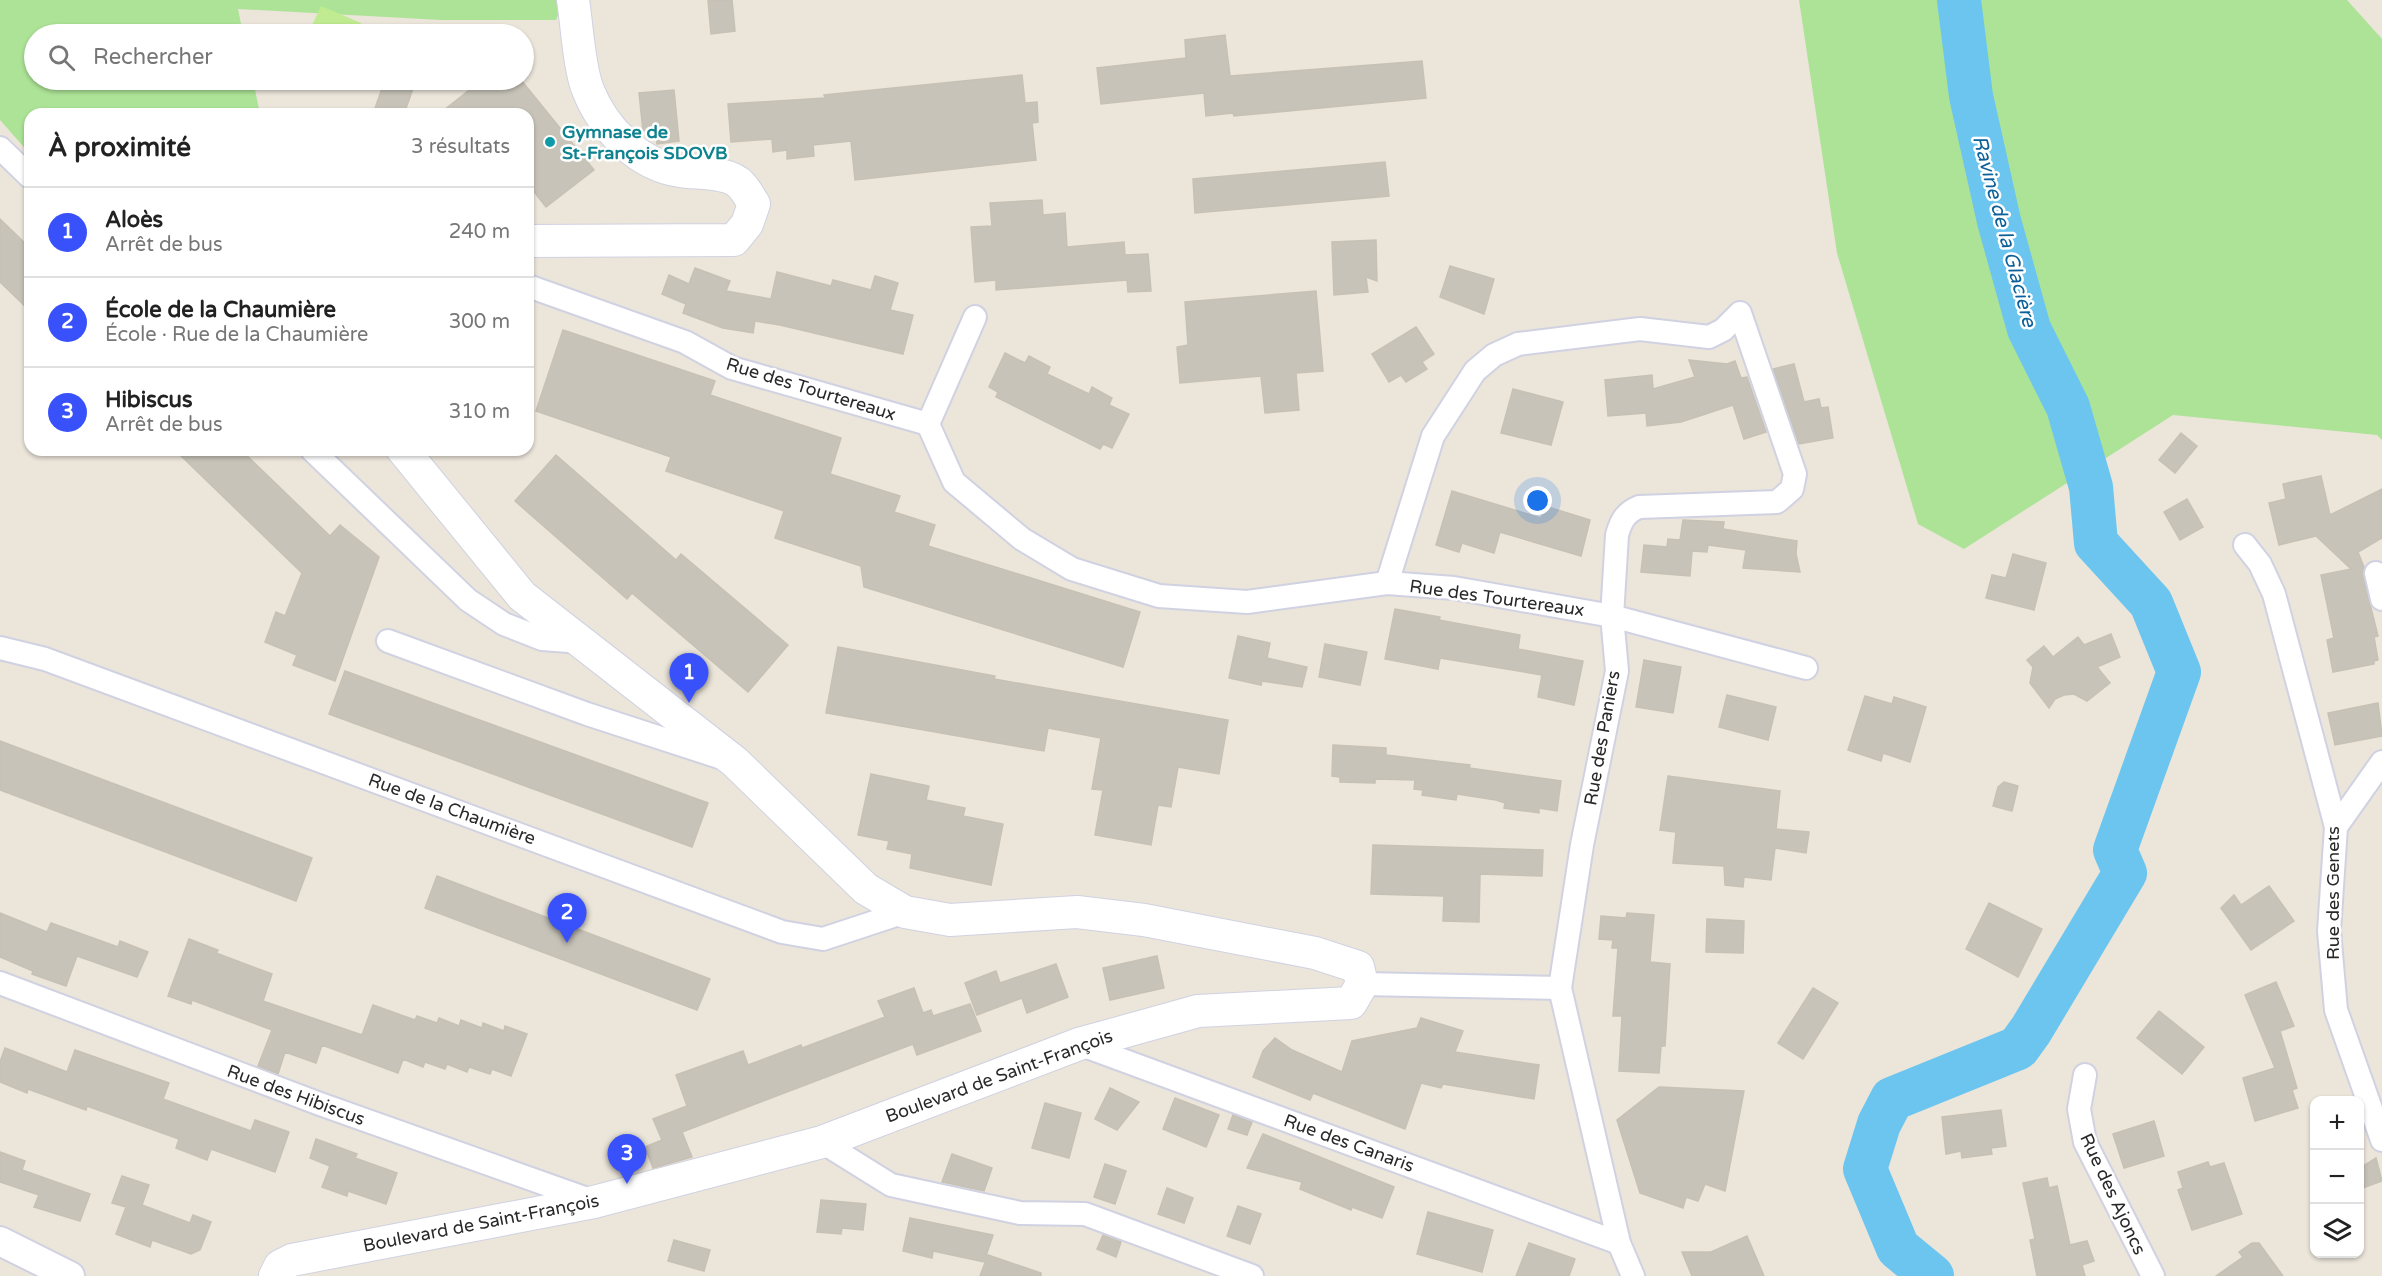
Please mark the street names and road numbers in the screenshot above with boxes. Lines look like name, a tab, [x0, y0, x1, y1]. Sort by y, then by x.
street label: Rue des Tourtereaux	[723, 353, 899, 425]
street label: Rue des Tourtereaux	[1408, 575, 1586, 621]
street label: Rue des Paniers	[1579, 669, 1625, 807]
street label: Rue de la Chaumière	[365, 768, 539, 850]
street label: Rue des Genets	[2322, 826, 2344, 960]
street label: Boulevard de Saint-François	[882, 1025, 1116, 1127]
street label: Rue des Hibiscus	[224, 1060, 368, 1130]
street label: Rue des Canaris	[1281, 1109, 1417, 1177]
street label: Rue des Ajoncs	[2075, 1130, 2151, 1258]
street label: Boulevard de Saint-François	[361, 1189, 601, 1257]

